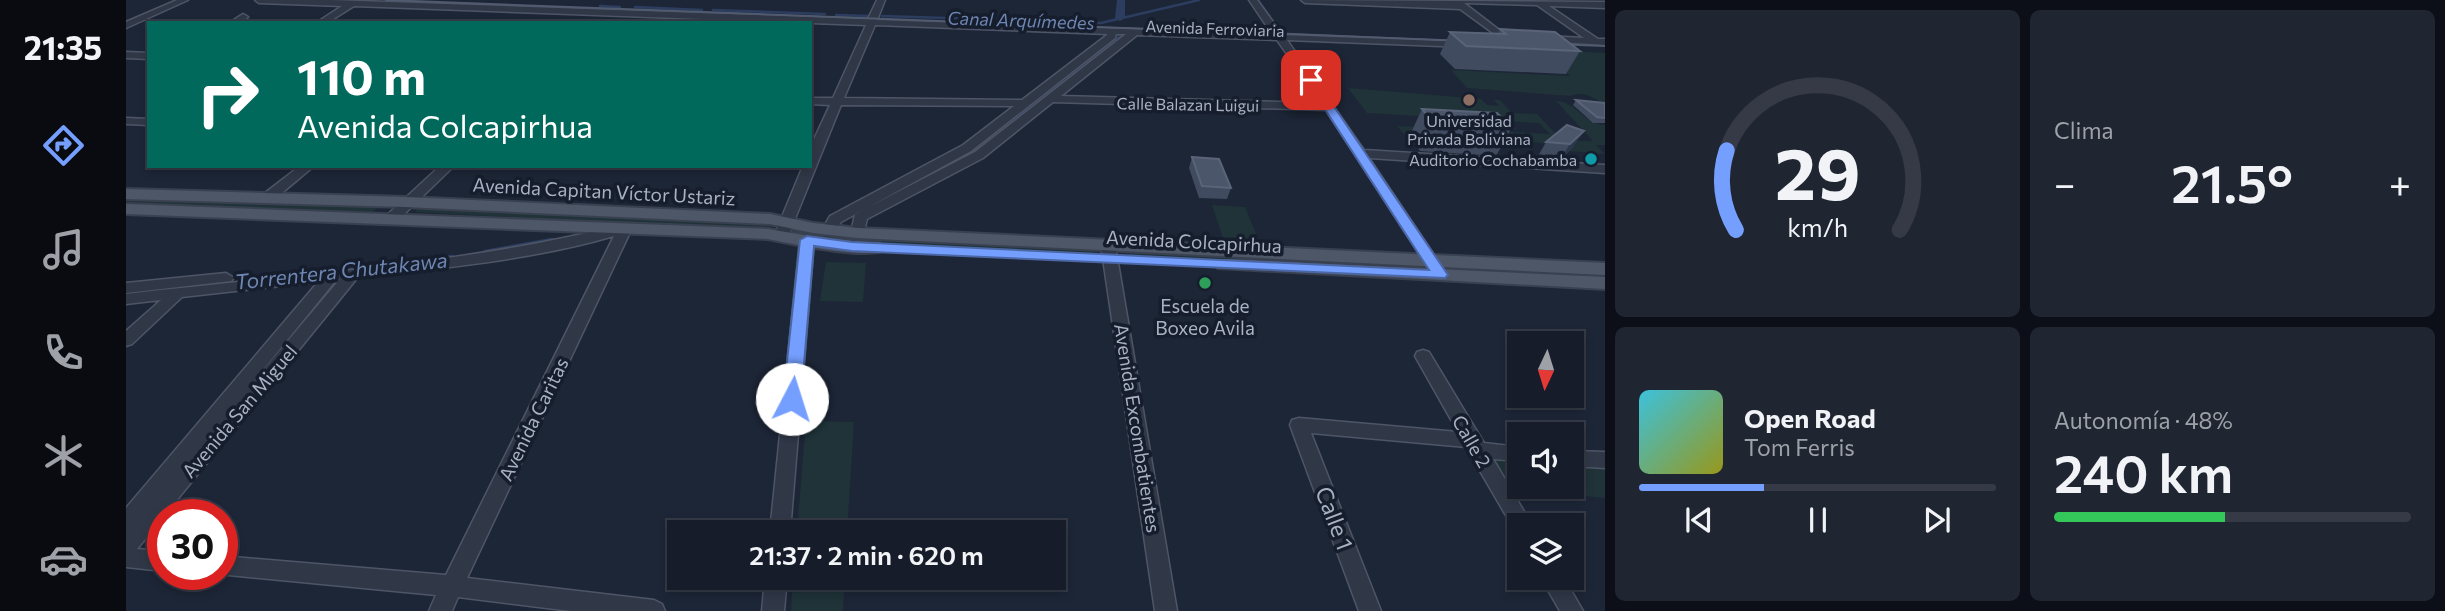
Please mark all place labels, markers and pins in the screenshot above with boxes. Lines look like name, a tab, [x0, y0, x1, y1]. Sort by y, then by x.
pin	[1281, 50, 1341, 110]
marker: Universidad Privada Boliviana	[1461, 92, 1477, 108]
place label: Universidad Privada Boliviana	[1407, 111, 1531, 148]
place label: Auditorio Cochabamba	[1409, 150, 1577, 169]
marker: Auditorio Cochabamba	[1583, 151, 1599, 167]
marker: Escuela de Boxeo Avila	[1197, 275, 1213, 291]
place label: Escuela de Boxeo Avila	[1155, 294, 1255, 339]

